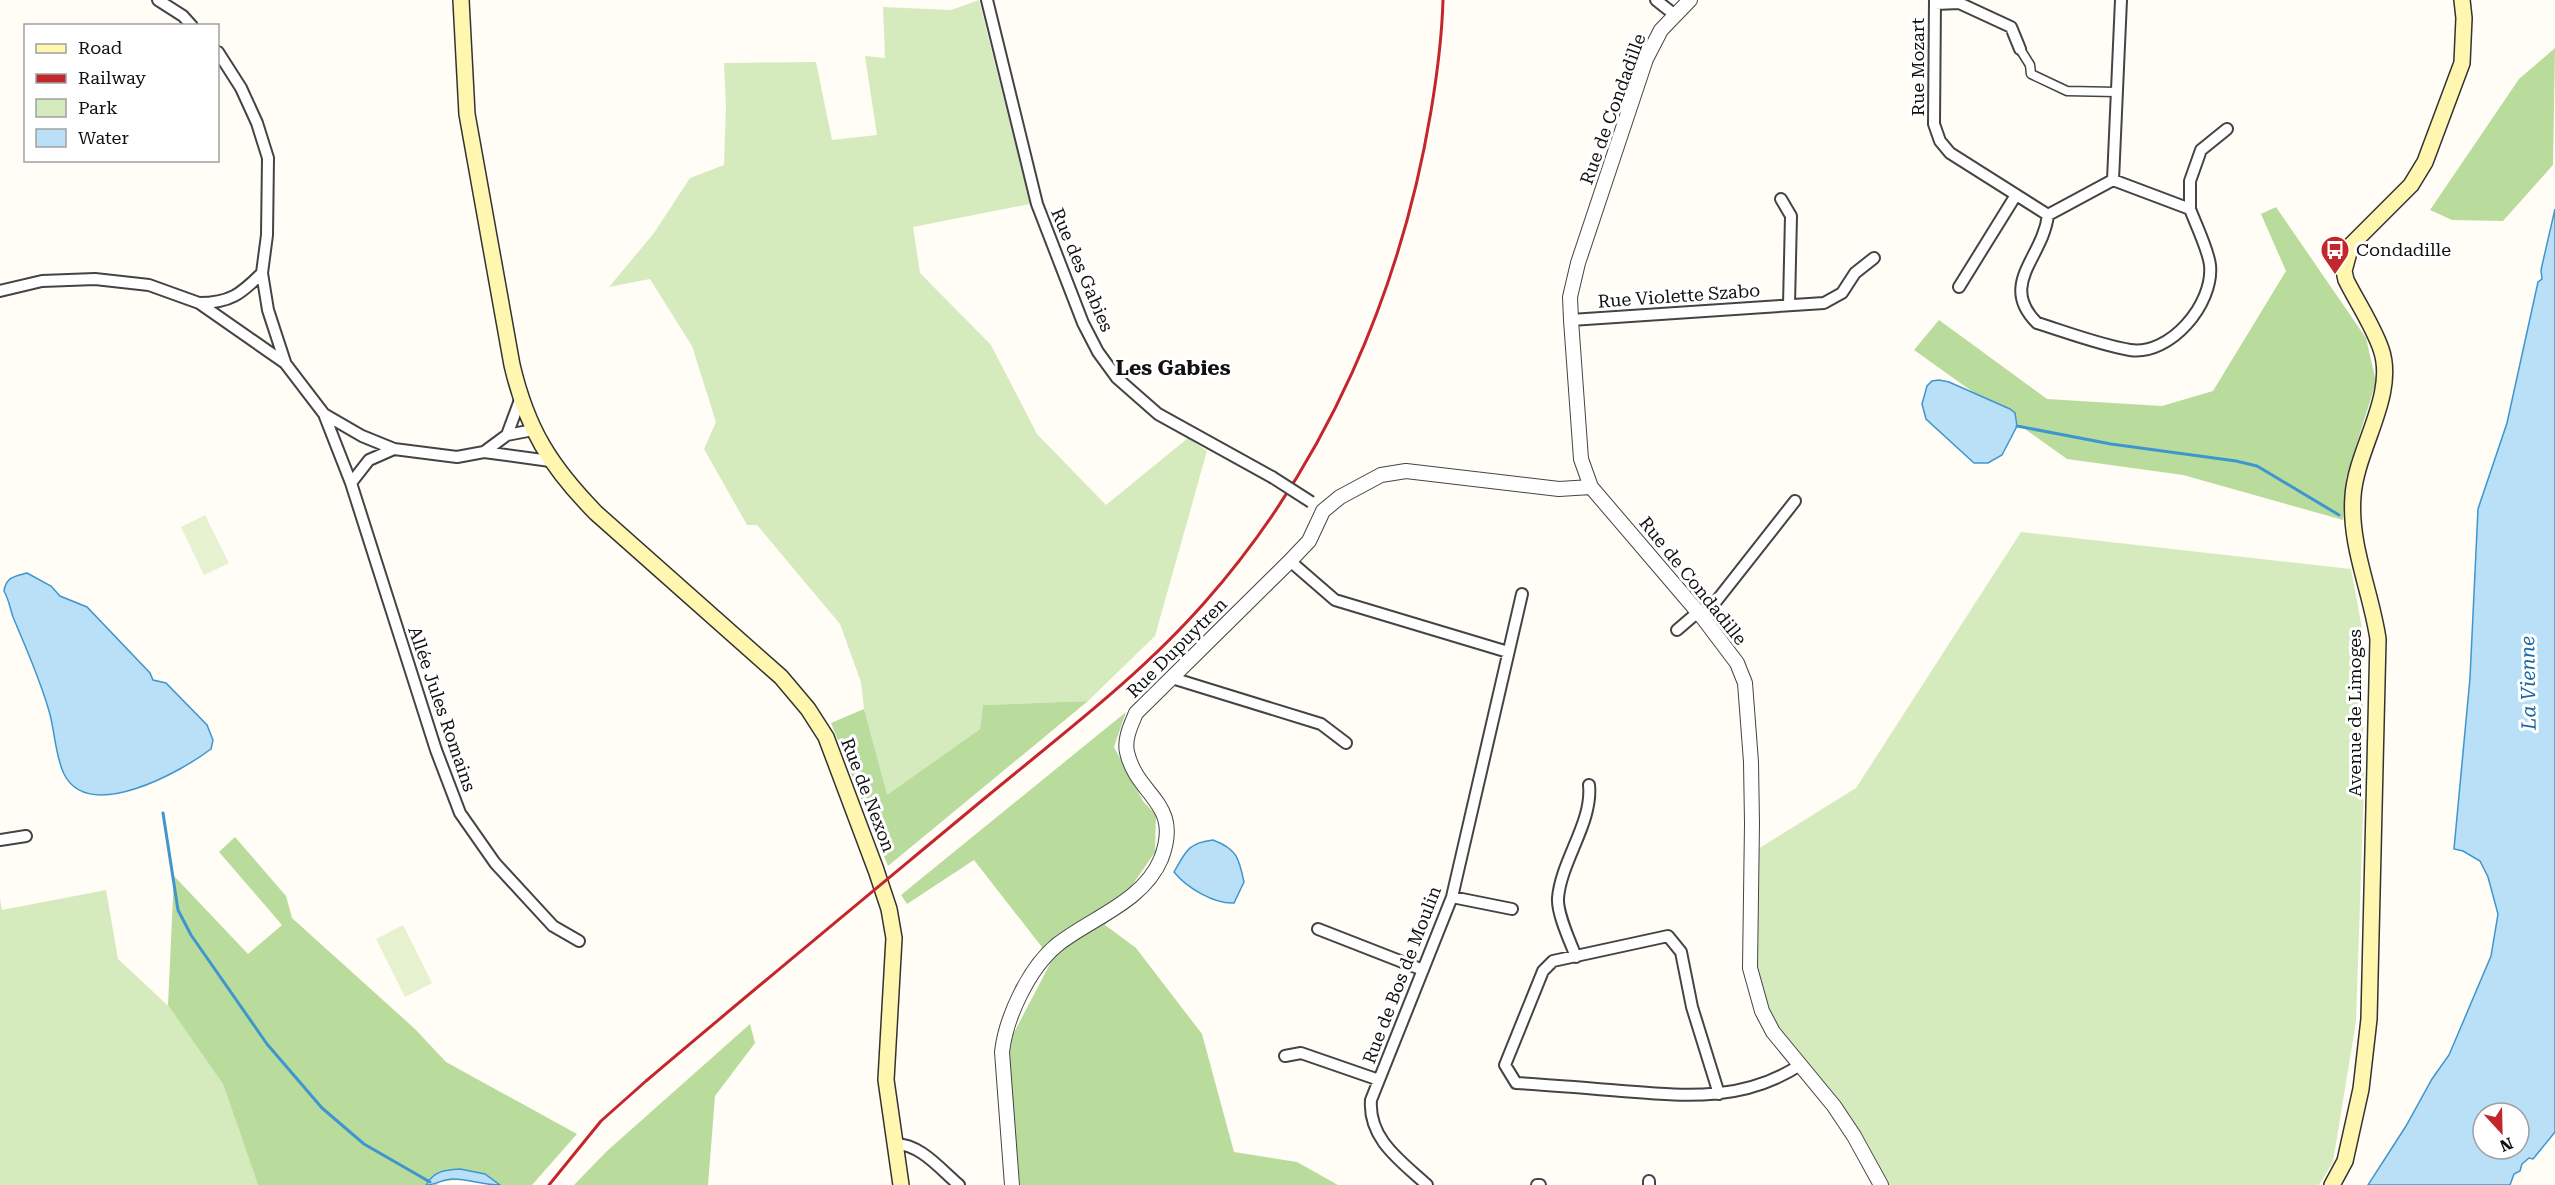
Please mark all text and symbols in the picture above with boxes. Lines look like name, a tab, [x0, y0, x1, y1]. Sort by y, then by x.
street label: Rue Mozart	[1907, 17, 1928, 116]
legend	[24, 24, 219, 162]
street label: Rue de Condadille	[1575, 30, 1650, 187]
text: Road	[78, 37, 123, 58]
text: Railway	[78, 67, 146, 88]
text: Park	[78, 97, 118, 118]
text: Water	[78, 127, 129, 148]
street label: Rue des Gabies	[1047, 205, 1118, 335]
bus stop icon: Condadille	[2319, 234, 2351, 276]
place label: Condadille	[2356, 239, 2451, 260]
street label: Rue Violette Szabo	[1597, 279, 1761, 312]
district label: Les Gabies	[1115, 356, 1231, 380]
street label: Rue de Condadille	[1635, 512, 1752, 649]
street label: Rue Dupuytren	[1122, 593, 1231, 702]
street label: Allée Jules Romains	[404, 623, 481, 794]
street label: Avenue de Limoges	[2344, 629, 2365, 797]
water label: La Vienne	[2515, 636, 2541, 731]
street label: Rue de Nexon	[837, 735, 900, 855]
street label: Rue de Bos de Moulin	[1358, 883, 1445, 1066]
north arrow	[2471, 1101, 2531, 1161]
text: N	[2497, 1133, 2516, 1156]

